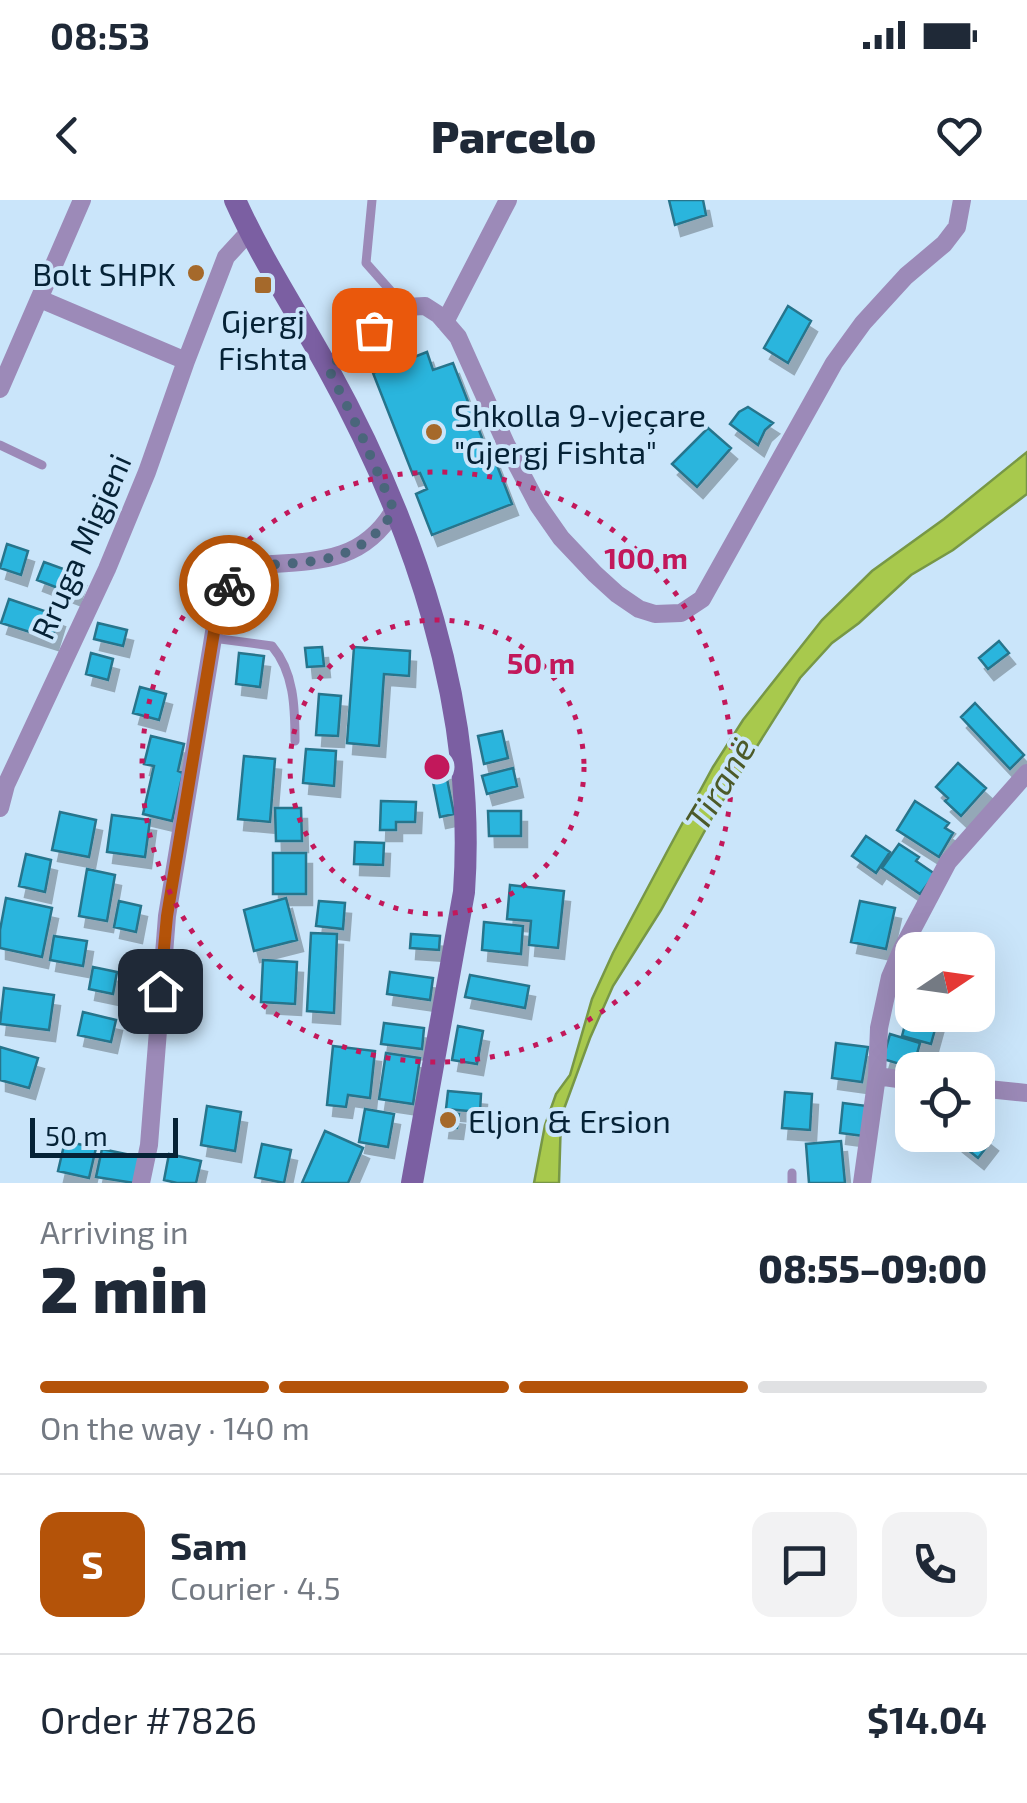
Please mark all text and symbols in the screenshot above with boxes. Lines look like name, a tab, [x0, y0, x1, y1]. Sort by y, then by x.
text: 08:53	[50, 12, 150, 58]
icon: back	[40, 108, 95, 163]
text: Parcelo	[431, 108, 596, 162]
icon: heart	[932, 108, 987, 163]
place label: Bolt SHPK	[32, 254, 176, 292]
marker: Bolt SHPK	[185, 262, 207, 284]
marker: Gjergj Fishta	[252, 274, 274, 296]
pin	[332, 288, 417, 373]
place label: Gjergj Fishta	[218, 301, 308, 376]
icon: bag	[347, 303, 402, 358]
place label: Shkolla 9-vjeçare "Gjergj Fishta"	[454, 395, 706, 471]
marker: Shkolla 9-vjeçare "Gjergj Fishta"	[423, 421, 445, 443]
street label: Rruga Migjeni	[22, 447, 139, 645]
courier	[179, 535, 279, 635]
text: 100 m	[604, 539, 688, 575]
icon: bike	[202, 558, 257, 613]
text: 50 m	[507, 644, 575, 680]
water label: Tiranë	[675, 729, 763, 837]
centre of rings	[419, 749, 455, 785]
north arrow	[895, 932, 995, 1032]
map controls	[895, 932, 995, 1152]
pin	[118, 949, 203, 1034]
icon: home	[133, 964, 188, 1019]
button: locate	[895, 1052, 995, 1152]
place label: Eljon & Ersion	[468, 1101, 671, 1140]
marker: Eljon & Ersion	[437, 1109, 459, 1131]
scale bar	[30, 1113, 178, 1158]
text: 50 m	[45, 1118, 108, 1152]
text: Arriving in	[40, 1212, 189, 1250]
text: 08:55–09:00	[758, 1245, 987, 1291]
text: 2 min	[40, 1248, 208, 1326]
text: On the way · 140 m	[40, 1408, 310, 1446]
button: chat	[752, 1512, 857, 1617]
button: phone	[882, 1512, 987, 1617]
text: Sam	[170, 1522, 247, 1568]
text: S	[81, 1541, 104, 1587]
text: Courier · 4.5	[170, 1568, 341, 1606]
text: Order #7826	[40, 1696, 257, 1742]
text: $14.04	[867, 1696, 987, 1742]

